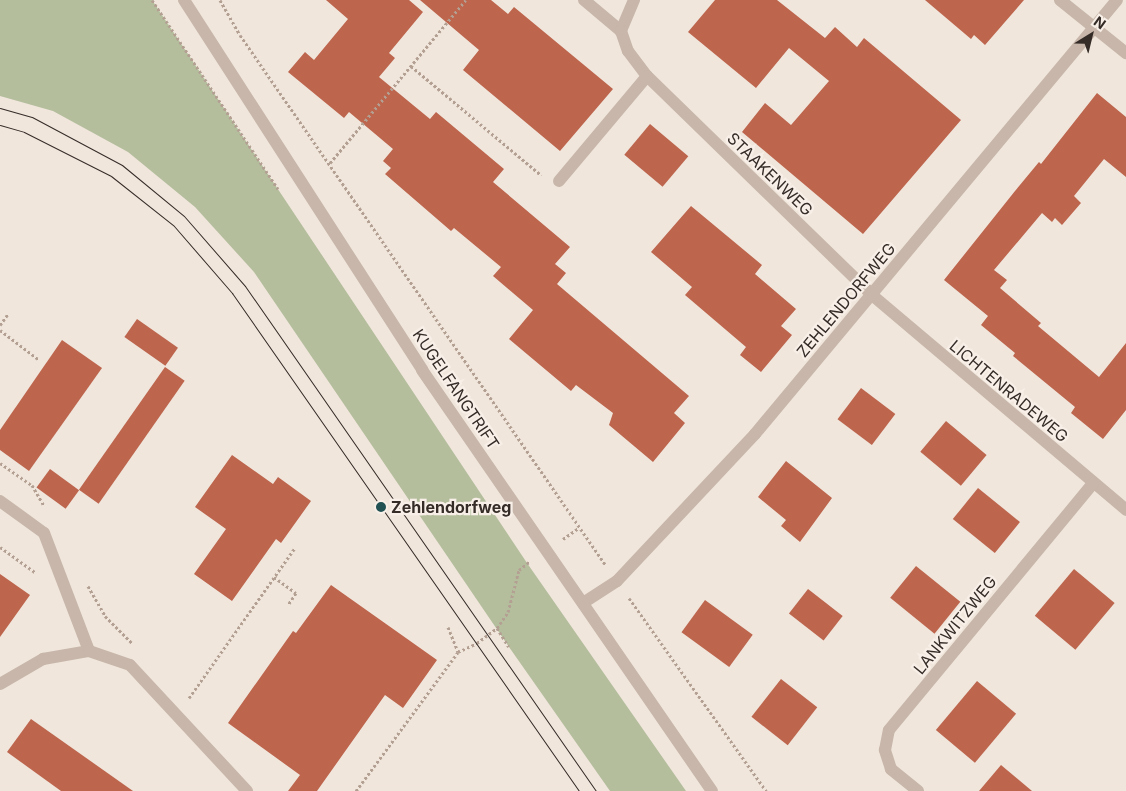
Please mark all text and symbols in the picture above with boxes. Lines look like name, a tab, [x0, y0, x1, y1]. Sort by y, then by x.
north arrow	[1066, 10, 1116, 60]
text: N	[1091, 12, 1109, 32]
street label: STAAKENWEG	[723, 128, 817, 220]
street label: ZEHLENDORFWEG	[793, 239, 899, 361]
street label: KUGELFANGTRIFT	[409, 325, 503, 453]
street label: LICHTENRADEWEG	[946, 336, 1072, 446]
place label: Zehlendorfweg	[391, 497, 511, 517]
marker: Zehlendorfweg	[375, 501, 387, 513]
street label: LANKWITZWEG	[910, 572, 1000, 678]

